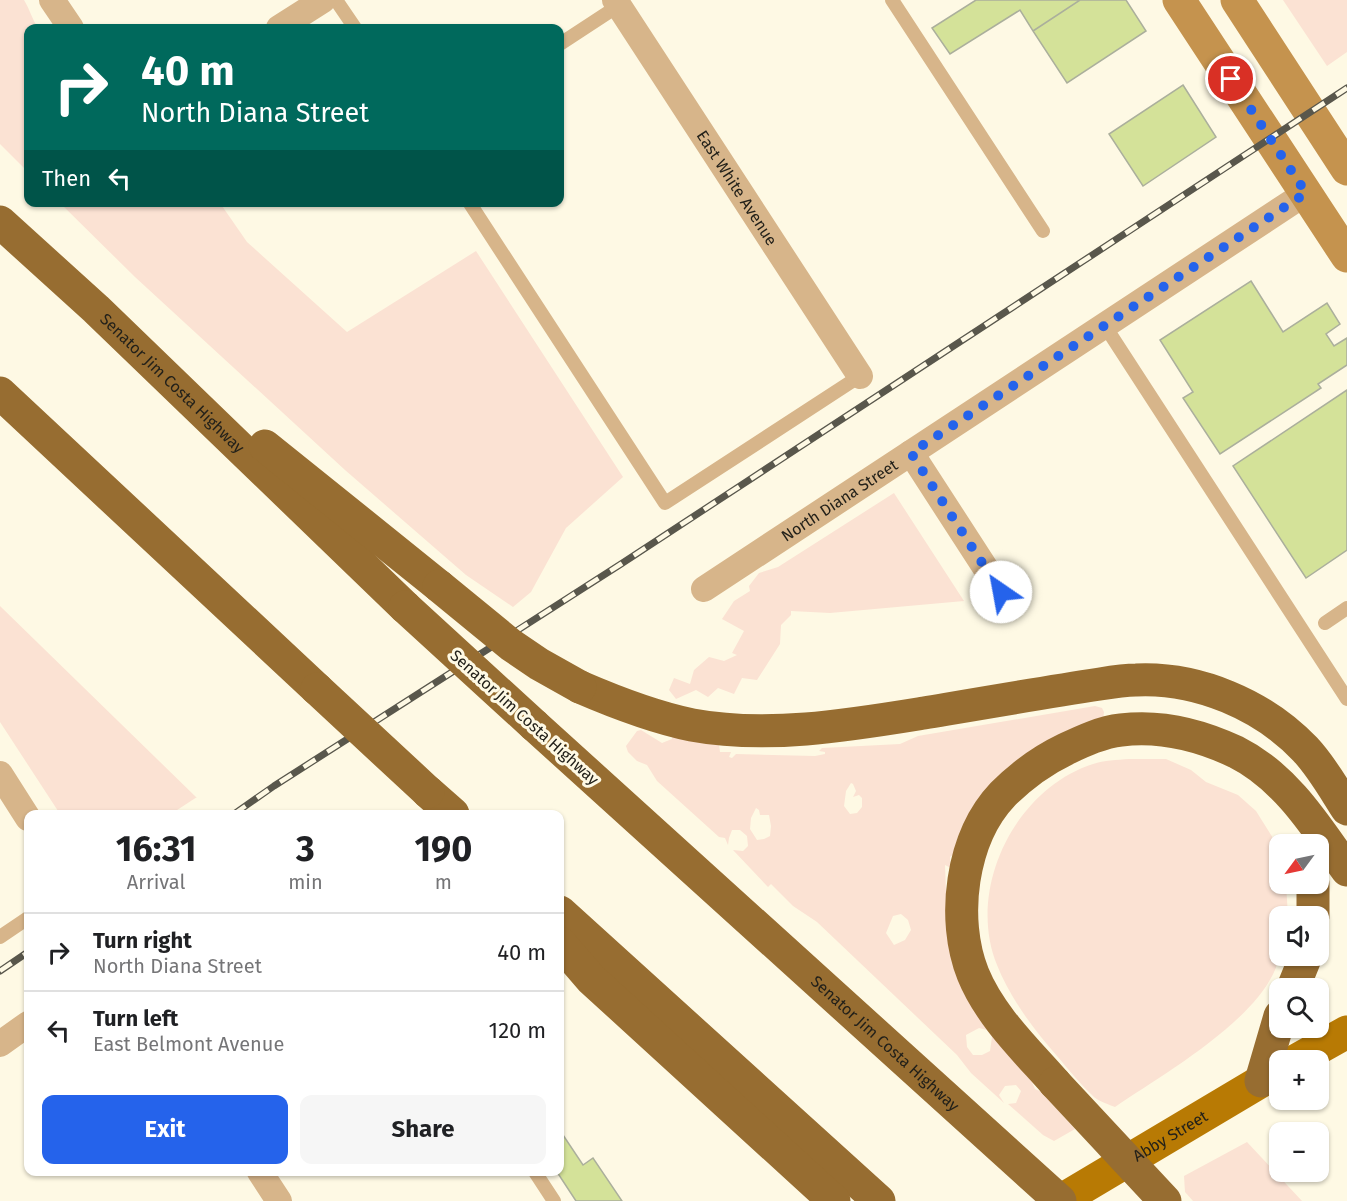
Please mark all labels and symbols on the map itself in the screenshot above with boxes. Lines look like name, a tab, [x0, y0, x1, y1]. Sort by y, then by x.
pin	[1205, 53, 1256, 104]
street label: East White Avenue	[693, 127, 781, 249]
street label: Senator Jim Costa Highway	[96, 309, 248, 457]
street label: North Diana Street	[778, 455, 902, 545]
position arrow	[969, 560, 1033, 624]
street label: Senator Jim Costa Highway	[447, 646, 603, 789]
north arrow	[1269, 834, 1329, 894]
street label: Senator Jim Costa Highway	[807, 972, 963, 1115]
street label: Abby Street	[1129, 1106, 1211, 1166]

